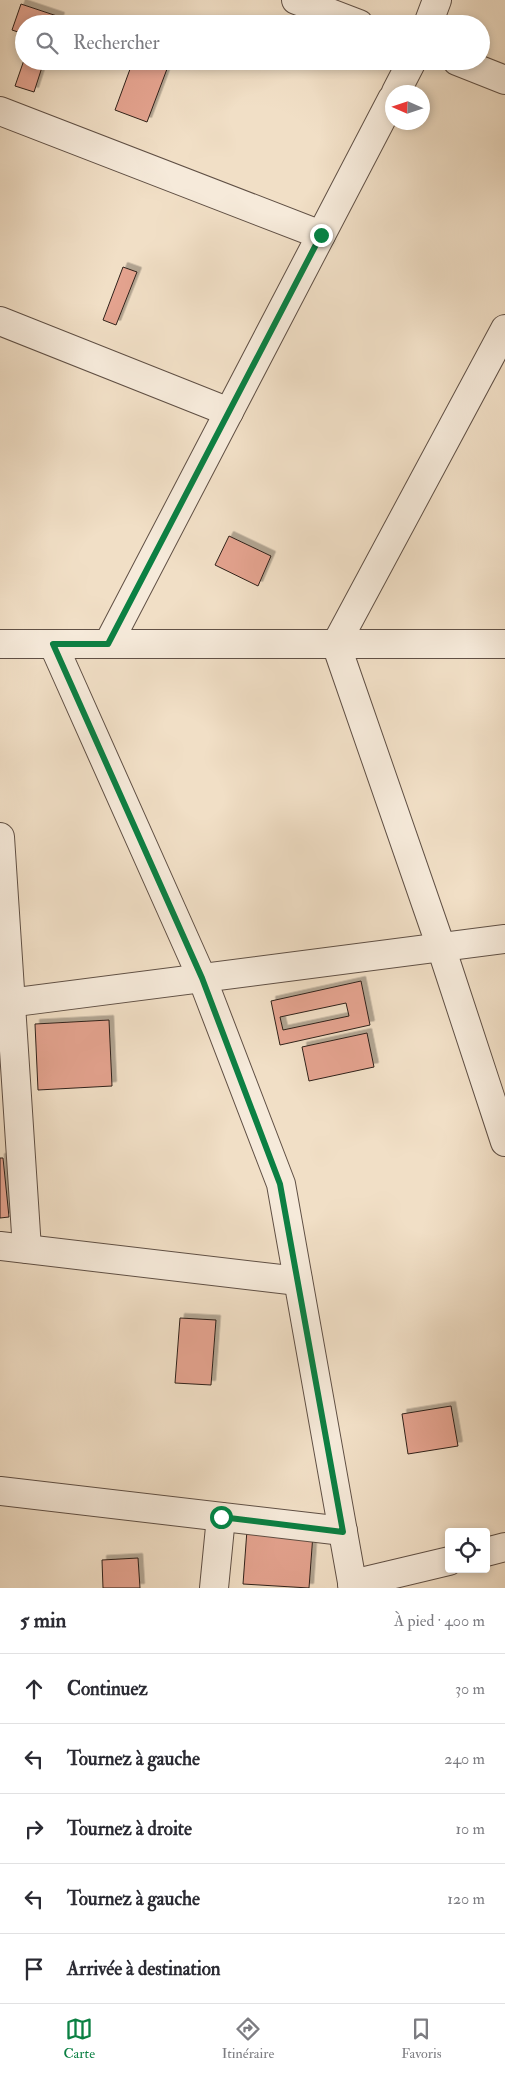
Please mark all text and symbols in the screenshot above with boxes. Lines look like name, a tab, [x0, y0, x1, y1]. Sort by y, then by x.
search box	[15, 15, 490, 70]
icon: search	[33, 29, 61, 57]
text: Rechercher	[73, 31, 160, 55]
north arrow	[385, 85, 430, 130]
route end	[310, 224, 333, 247]
route start	[210, 1506, 233, 1529]
map controls	[445, 1528, 490, 1573]
button: locate	[445, 1528, 490, 1573]
text: 5 min	[20, 1607, 66, 1634]
text: À pied · 400 m	[394, 1611, 485, 1631]
icon: ahead	[20, 1675, 48, 1703]
text: Continuez	[67, 1677, 148, 1701]
text: 30 m	[455, 1679, 485, 1699]
icon: left	[20, 1745, 48, 1773]
text: Tournez à gauche	[67, 1747, 200, 1771]
text: 240 m	[444, 1749, 485, 1769]
icon: right	[20, 1815, 48, 1843]
text: Tournez à droite	[67, 1817, 192, 1841]
text: 10 m	[455, 1819, 485, 1839]
icon: left	[20, 1885, 48, 1913]
text: Tournez à gauche	[67, 1887, 200, 1911]
text: 120 m	[447, 1889, 485, 1909]
icon: arrive	[20, 1955, 48, 1983]
text: Arrivée à destination	[67, 1957, 221, 1981]
tab: Carte	[63, 2015, 95, 2062]
tab: Itinéraire	[222, 2015, 274, 2062]
tab: Favoris	[401, 2015, 442, 2062]

